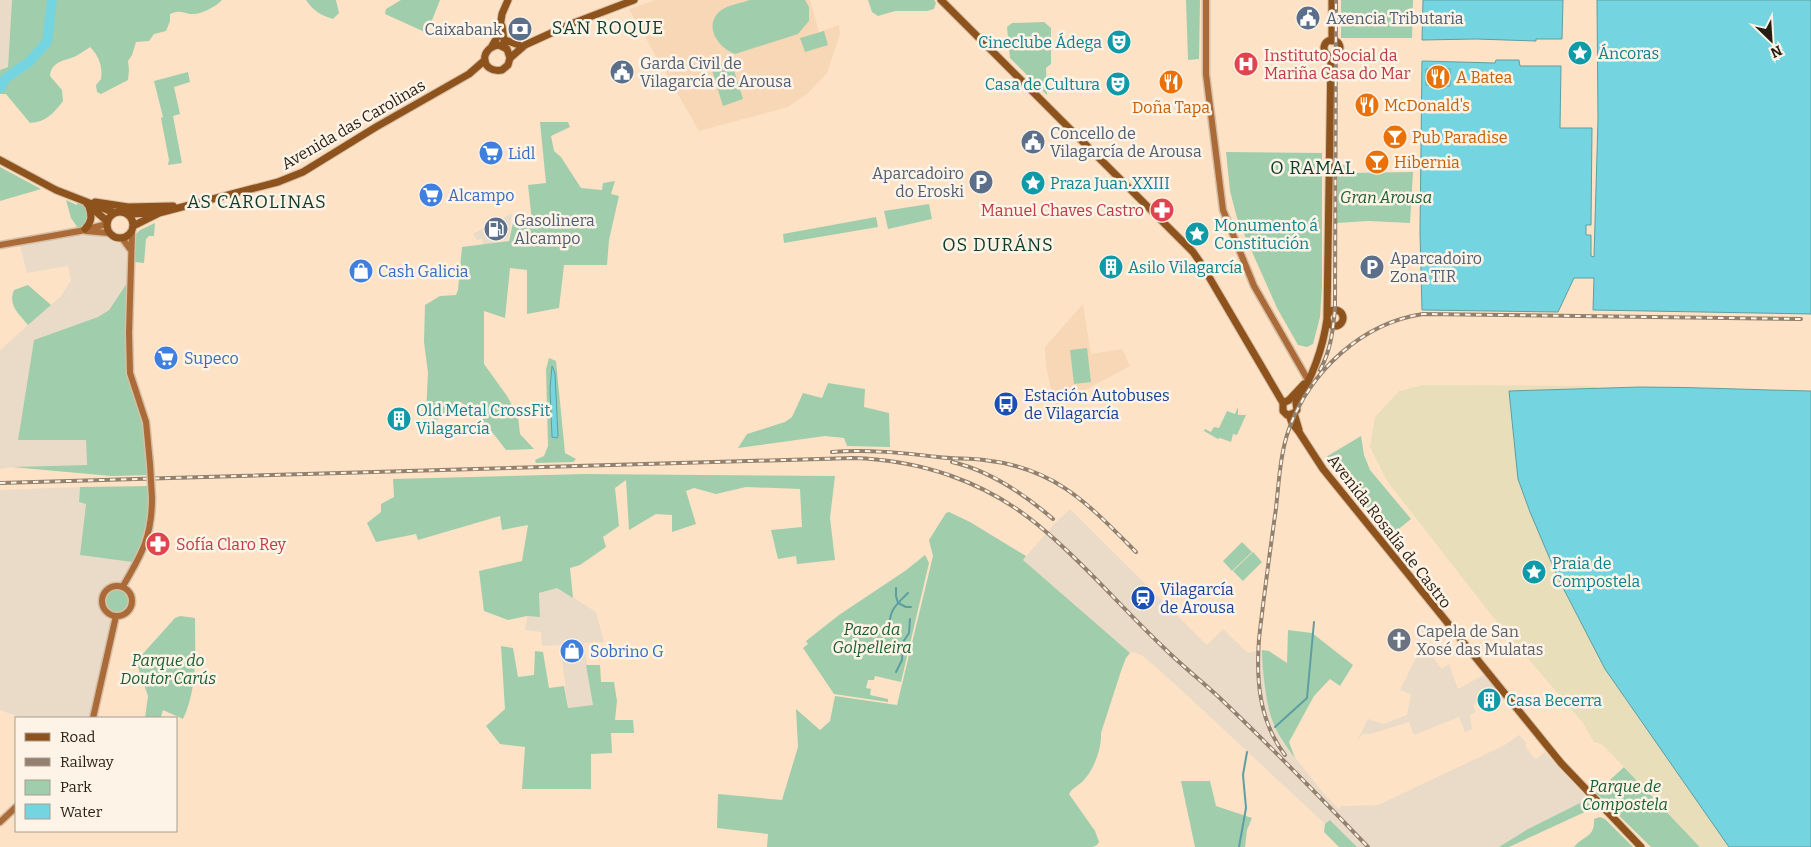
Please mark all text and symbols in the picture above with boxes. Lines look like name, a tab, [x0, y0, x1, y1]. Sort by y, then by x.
public building icon: Axencia Tributaria	[1295, 5, 1321, 31]
place label: Axencia Tributaria	[1326, 9, 1464, 28]
north arrow	[1746, 15, 1796, 65]
bank icon: Caixabank	[507, 16, 533, 42]
district label: SAN ROQUE	[552, 17, 664, 39]
place label: Caixabank	[424, 20, 502, 39]
theatre icon: Cineclube Ádega	[1106, 29, 1132, 55]
place label: Cineclube Ádega	[978, 32, 1102, 52]
place icon: Áncoras	[1567, 40, 1593, 66]
text: N	[1768, 41, 1785, 61]
place label: Áncoras	[1598, 43, 1659, 63]
place label: Instituto Social da Mariña Casa do Mar	[1264, 46, 1411, 83]
hospital icon: Instituto Social da Mariña Casa do Mar	[1233, 51, 1259, 77]
place label: Garda Civil de Vilagarcía de Arousa	[640, 54, 792, 91]
public building icon: Garda Civil de Vilagarcía de Arousa	[609, 59, 635, 85]
restaurant icon: A Batea	[1425, 64, 1451, 90]
place label: A Batea	[1456, 68, 1513, 87]
restaurant icon: Doña Tapa	[1158, 69, 1184, 95]
theatre icon: Casa de Cultura	[1105, 71, 1131, 97]
street label: Avenida das Carolinas	[278, 75, 429, 173]
place label: Casa de Cultura	[985, 75, 1100, 94]
restaurant icon: McDonald's	[1354, 92, 1380, 118]
place label: McDonald's	[1384, 96, 1470, 115]
place label: Doña Tapa	[1132, 98, 1210, 117]
place label: Concello de Vilagarcía de Arousa	[1050, 124, 1202, 161]
bar icon: Pub Paradise	[1382, 124, 1408, 150]
place label: Pub Paradise	[1412, 128, 1508, 147]
public building icon: Concello de Vilagarcía de Arousa	[1020, 129, 1046, 155]
supermarket icon: Lidl	[478, 140, 504, 166]
place label: Lidl	[508, 144, 536, 163]
bar icon: Hibernia	[1364, 149, 1390, 175]
place label: Hibernia	[1394, 153, 1460, 172]
district label: O RAMAL	[1270, 157, 1356, 179]
place label: Aparcadoiro do Eroski	[872, 164, 964, 201]
parking icon: Aparcadoiro do Eroski	[968, 169, 994, 195]
place icon: Praza Juan XXIII	[1020, 170, 1046, 196]
place label: Praza Juan XXIII	[1050, 174, 1170, 193]
supermarket icon: Alcampo	[418, 182, 444, 208]
place label: Alcampo	[448, 186, 514, 205]
park label: Gran Arousa	[1340, 188, 1432, 207]
district label: AS CAROLINAS	[187, 191, 327, 213]
pharmacy icon: Manuel Chaves Castro	[1149, 197, 1175, 223]
place label: Manuel Chaves Castro	[981, 201, 1144, 220]
place label: Gasolinera Alcampo	[514, 211, 595, 248]
fuel station icon: Gasolinera Alcampo	[483, 216, 509, 242]
place label: Monumento á Constitución	[1214, 216, 1318, 253]
place icon: Monumento á Constitución	[1184, 221, 1210, 247]
district label: OS DURÁNS	[942, 234, 1054, 256]
place label: Aparcadoiro Zona TIR	[1390, 249, 1482, 286]
building icon: Asilo Vilagarcía	[1098, 254, 1124, 280]
parking icon: Aparcadoiro Zona TIR	[1359, 254, 1385, 280]
shop icon: Cash Galicia	[348, 258, 374, 284]
place label: Asilo Vilagarcía	[1128, 258, 1243, 277]
place label: Cash Galicia	[378, 262, 469, 281]
supermarket icon: Supeco	[153, 345, 179, 371]
place label: Supeco	[184, 349, 239, 368]
place label: Estación Autobuses de Vilagarcía	[1024, 386, 1170, 423]
bus stop icon: Estación Autobuses de Vilagarcía	[993, 391, 1019, 417]
place label: Old Metal CrossFit Vilagarcía	[416, 401, 551, 438]
building icon: Old Metal CrossFit Vilagarcía	[386, 406, 412, 432]
street label: Avenida Rosalía de Castro	[1324, 451, 1456, 612]
pharmacy icon: Sofía Claro Rey	[145, 531, 171, 557]
place label: Sofía Claro Rey	[176, 535, 287, 554]
place label: Praia de Compostela	[1552, 554, 1640, 591]
place icon: Praia de Compostela	[1521, 559, 1547, 585]
place label: Vilagarcía de Arousa	[1160, 580, 1235, 617]
station icon: Vilagarcía de Arousa	[1130, 585, 1156, 611]
park label: Pazo da Golpelleira	[832, 620, 912, 657]
place label: Capela de San Xosé das Mulatas	[1416, 622, 1544, 659]
church icon: Capela de San Xosé das Mulatas	[1386, 627, 1412, 653]
shop icon: Sobrino G	[559, 638, 585, 664]
place label: Sobrino G	[590, 642, 664, 661]
park label: Parque do Doutor Carús	[120, 651, 216, 688]
building icon: Casa Becerra	[1476, 687, 1502, 713]
place label: Casa Becerra	[1506, 691, 1602, 710]
legend	[15, 717, 178, 832]
text: Road	[60, 728, 95, 746]
text: Railway	[60, 753, 114, 771]
park label: Parque de Compostela	[1582, 777, 1668, 814]
text: Park	[60, 778, 92, 796]
text: Water	[60, 803, 103, 821]

